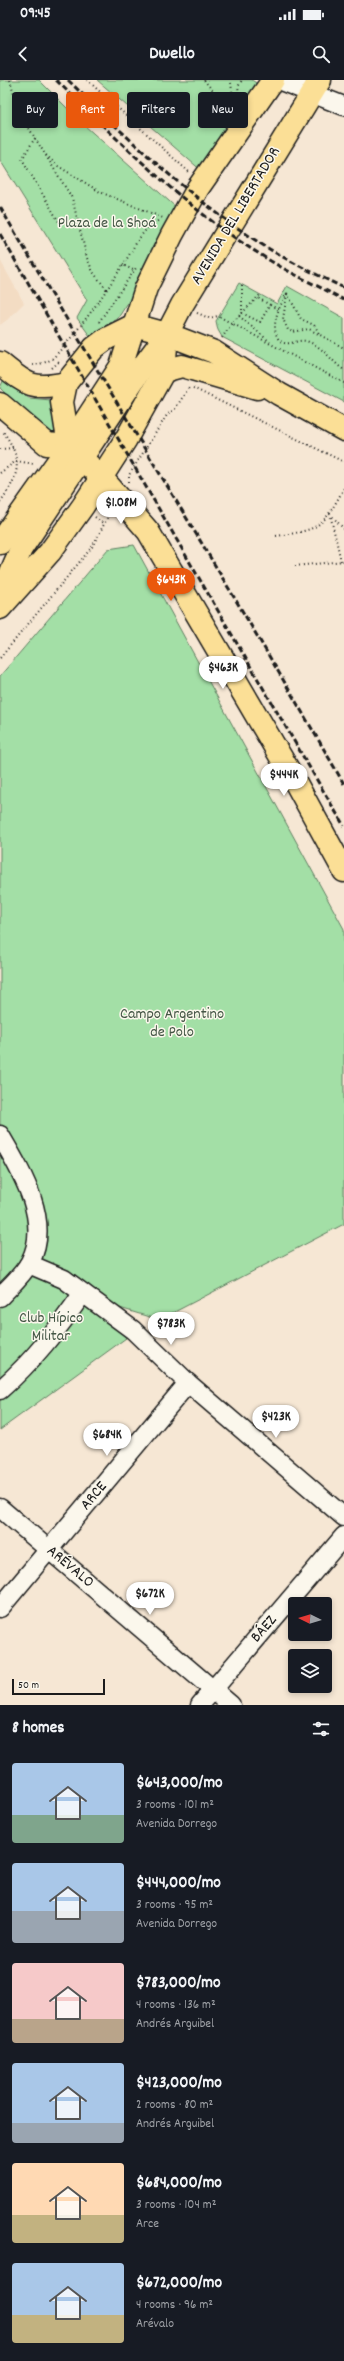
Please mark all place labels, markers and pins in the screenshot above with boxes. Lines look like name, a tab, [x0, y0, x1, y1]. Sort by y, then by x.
pin: $1.08M	[88, 491, 154, 525]
pin: $643K	[143, 568, 199, 602]
pin: $463K	[195, 656, 251, 690]
pin: $444K	[256, 763, 312, 797]
pin: $783K	[143, 1312, 199, 1346]
pin: $423K	[248, 1405, 304, 1439]
pin: $684K	[79, 1423, 135, 1457]
pin: $672K	[122, 1582, 178, 1616]

